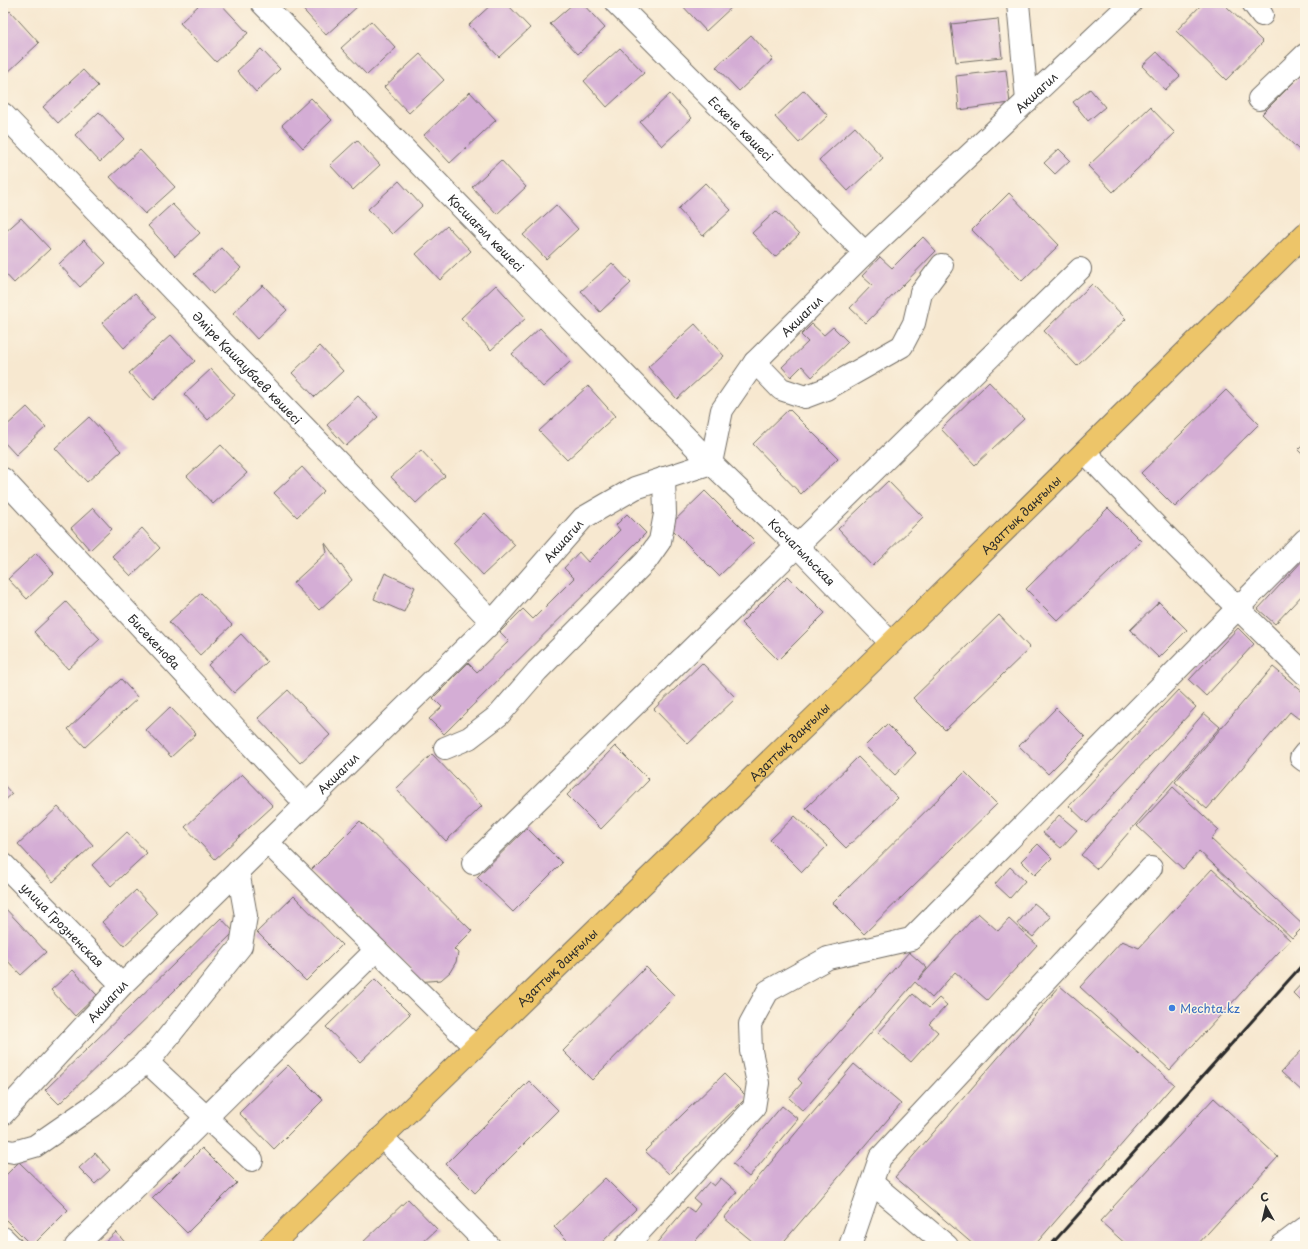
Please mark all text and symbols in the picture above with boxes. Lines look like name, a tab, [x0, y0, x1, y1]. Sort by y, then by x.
street label: Акшагил	[1011, 68, 1061, 117]
street label: Ескене көшесі	[705, 92, 777, 165]
street label: Қосшағыл көшесі	[444, 190, 528, 275]
street label: Акшагил	[777, 291, 826, 341]
street label: Әміре Қашаубаев көшесі	[188, 307, 306, 428]
street label: Азаттық даңғылы	[977, 471, 1065, 558]
street label: Косчагыльская	[764, 514, 840, 590]
street label: Акшагил	[539, 515, 587, 566]
street label: Бисекенова	[124, 610, 185, 673]
street label: Азаттық даңғылы	[745, 698, 834, 785]
street label: Акшагил	[313, 748, 363, 798]
street label: улица Грозненская	[17, 878, 108, 971]
street label: Азаттық даңғылы	[513, 924, 601, 1011]
street label: Акшагил	[83, 975, 132, 1026]
place label: Mechta.kz	[1180, 999, 1240, 1017]
marker: Mechta.kz	[1167, 1003, 1177, 1013]
north arrow	[1246, 1187, 1286, 1227]
text: С	[1259, 1188, 1270, 1206]

